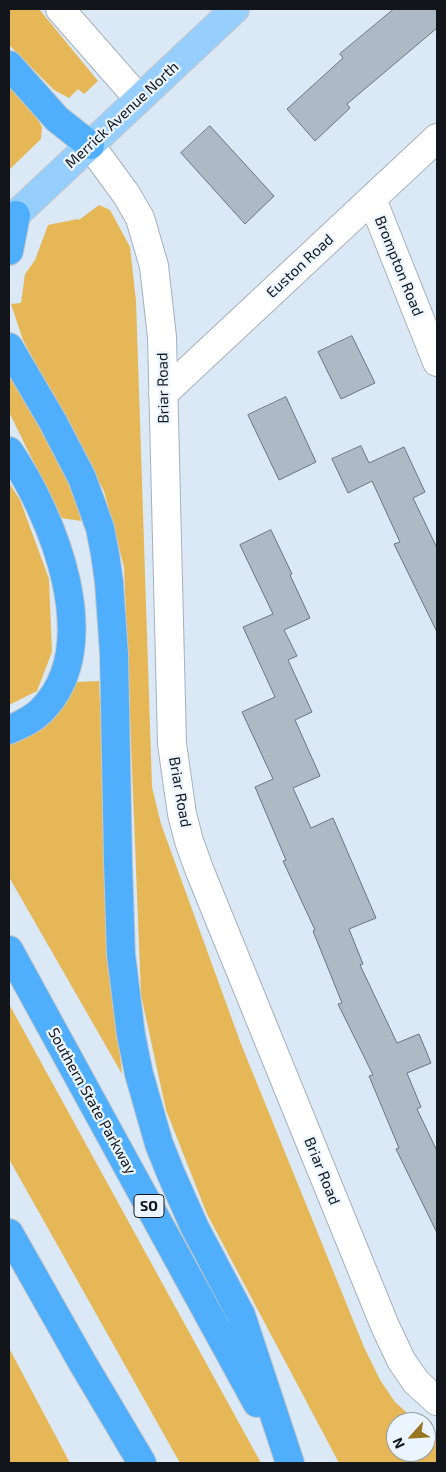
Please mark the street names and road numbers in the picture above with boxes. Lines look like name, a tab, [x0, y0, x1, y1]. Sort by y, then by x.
street label: Merrick Avenue North	[62, 58, 182, 172]
street label: Brompton Road	[371, 213, 427, 319]
street label: Euston Road	[263, 230, 337, 302]
street label: Briar Road	[153, 352, 173, 424]
street label: Briar Road	[165, 755, 195, 829]
street label: Southern State Parkway	[44, 1025, 140, 1177]
street label: Briar Road	[300, 1135, 344, 1207]
road number: SO	[134, 1194, 164, 1218]

